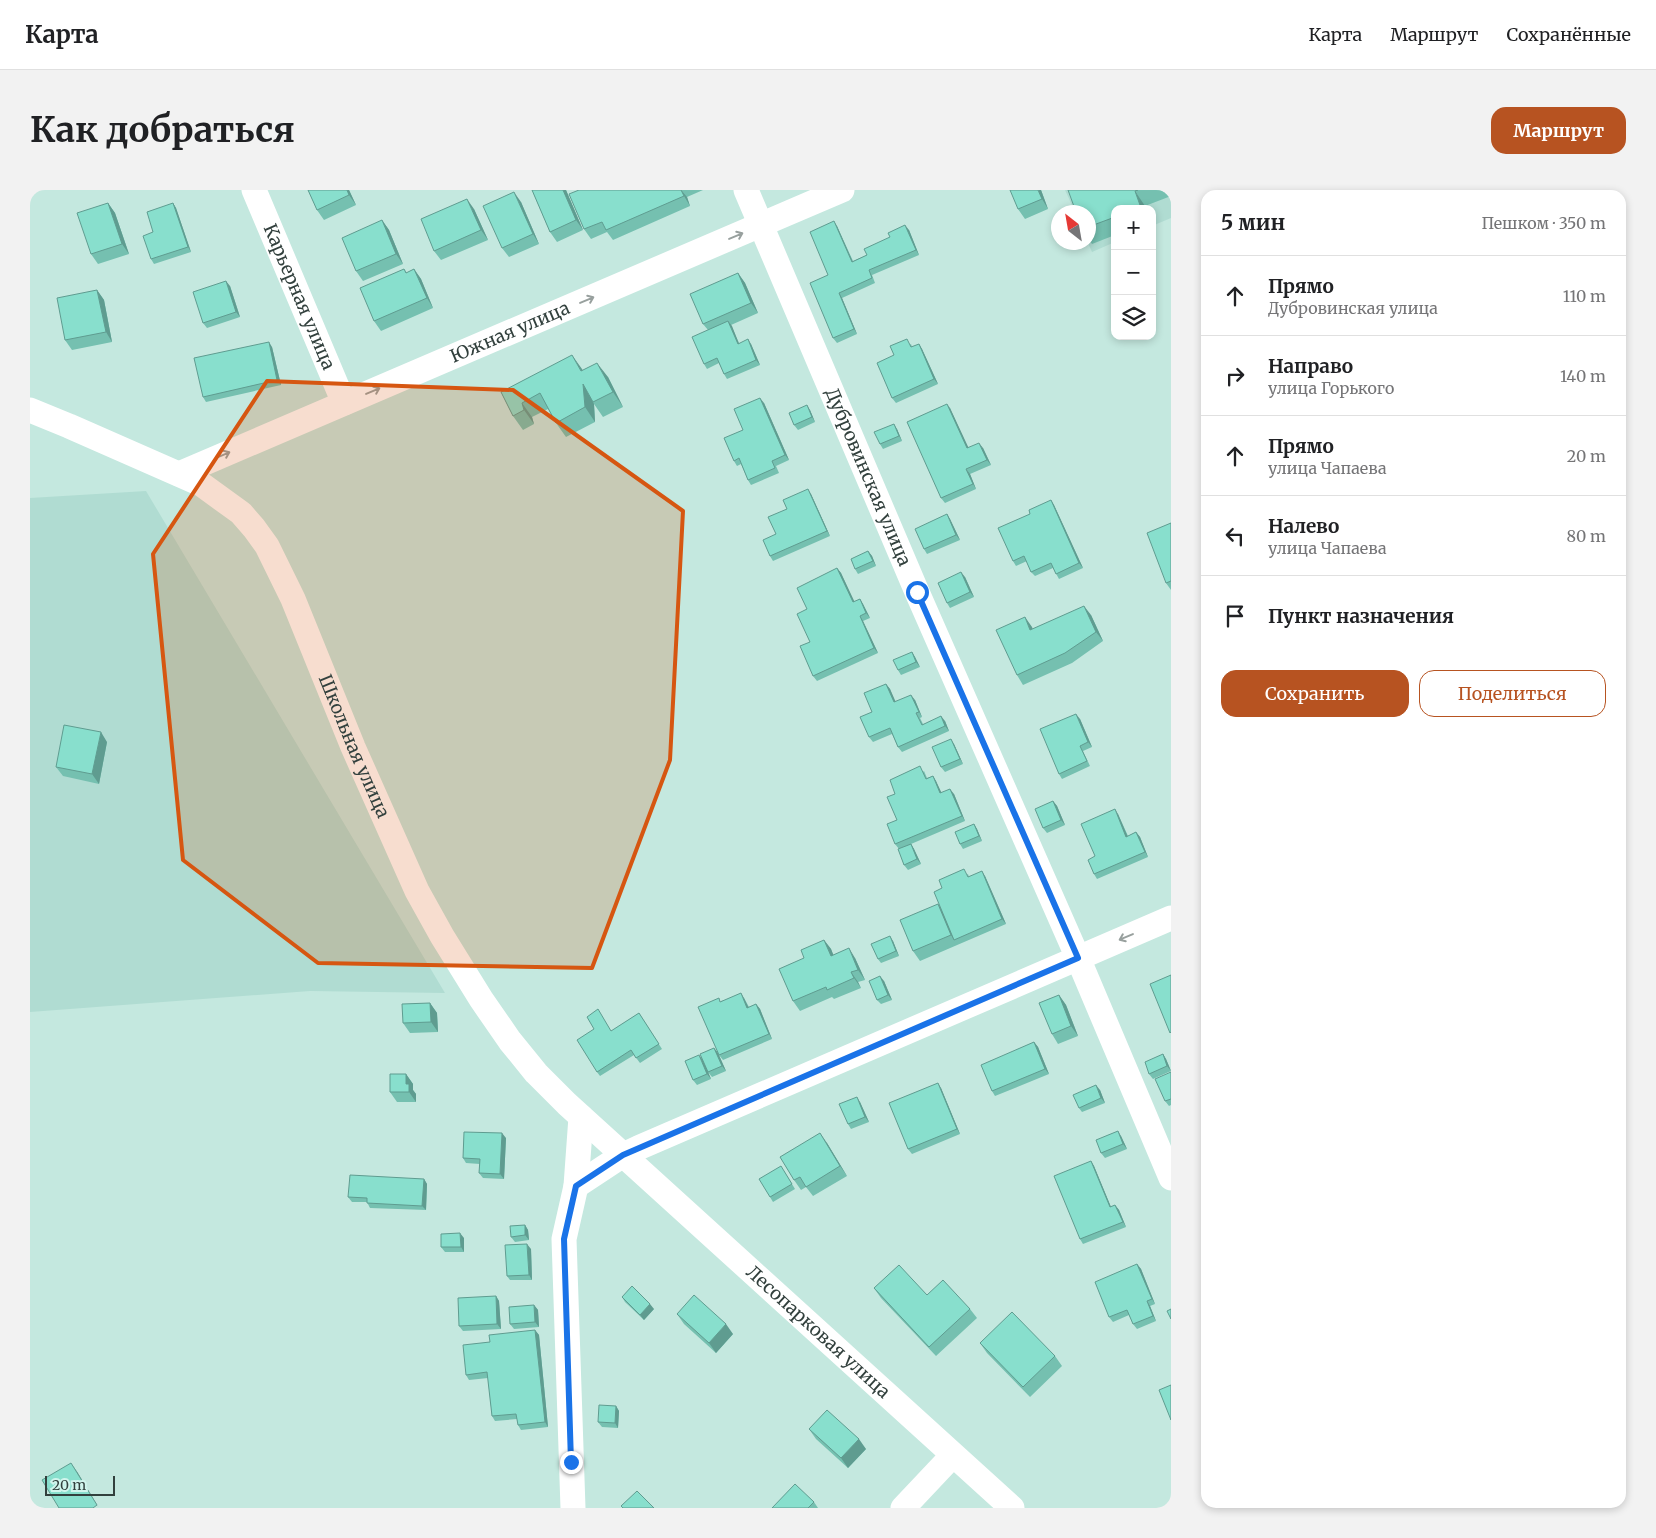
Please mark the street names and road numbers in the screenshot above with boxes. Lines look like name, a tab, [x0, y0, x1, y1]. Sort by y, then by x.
street label: Карьерная улица	[259, 220, 341, 373]
street label: Южная улица	[446, 296, 573, 368]
street label: Дубровинская улица	[821, 384, 917, 570]
street label: Школьная улица	[314, 671, 395, 822]
street label: Лесопарковая улица	[742, 1260, 896, 1403]

